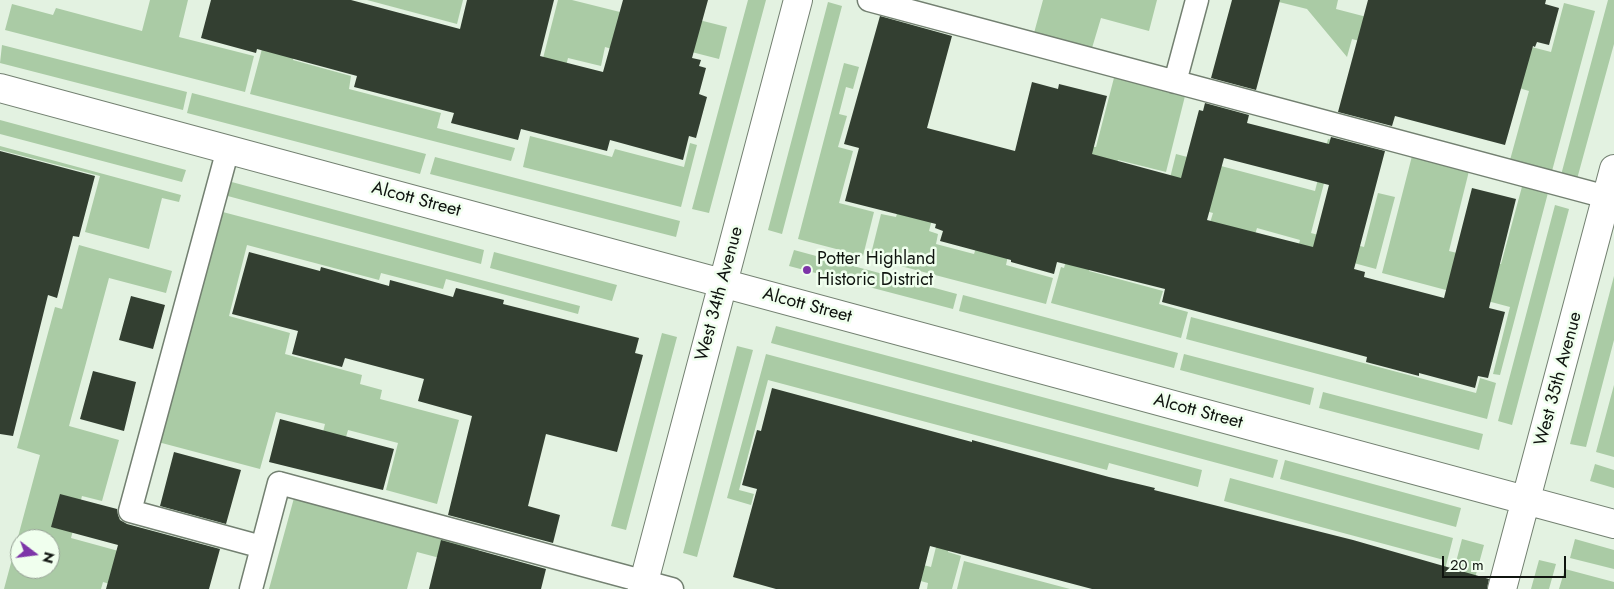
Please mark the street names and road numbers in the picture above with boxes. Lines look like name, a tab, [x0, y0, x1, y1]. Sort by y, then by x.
street label: Alcott Street	[369, 178, 463, 222]
street label: West 34th Avenue	[692, 224, 748, 364]
street label: Alcott Street	[760, 284, 854, 328]
street label: West 35th Avenue	[1531, 310, 1587, 448]
street label: Alcott Street	[1151, 390, 1245, 434]

